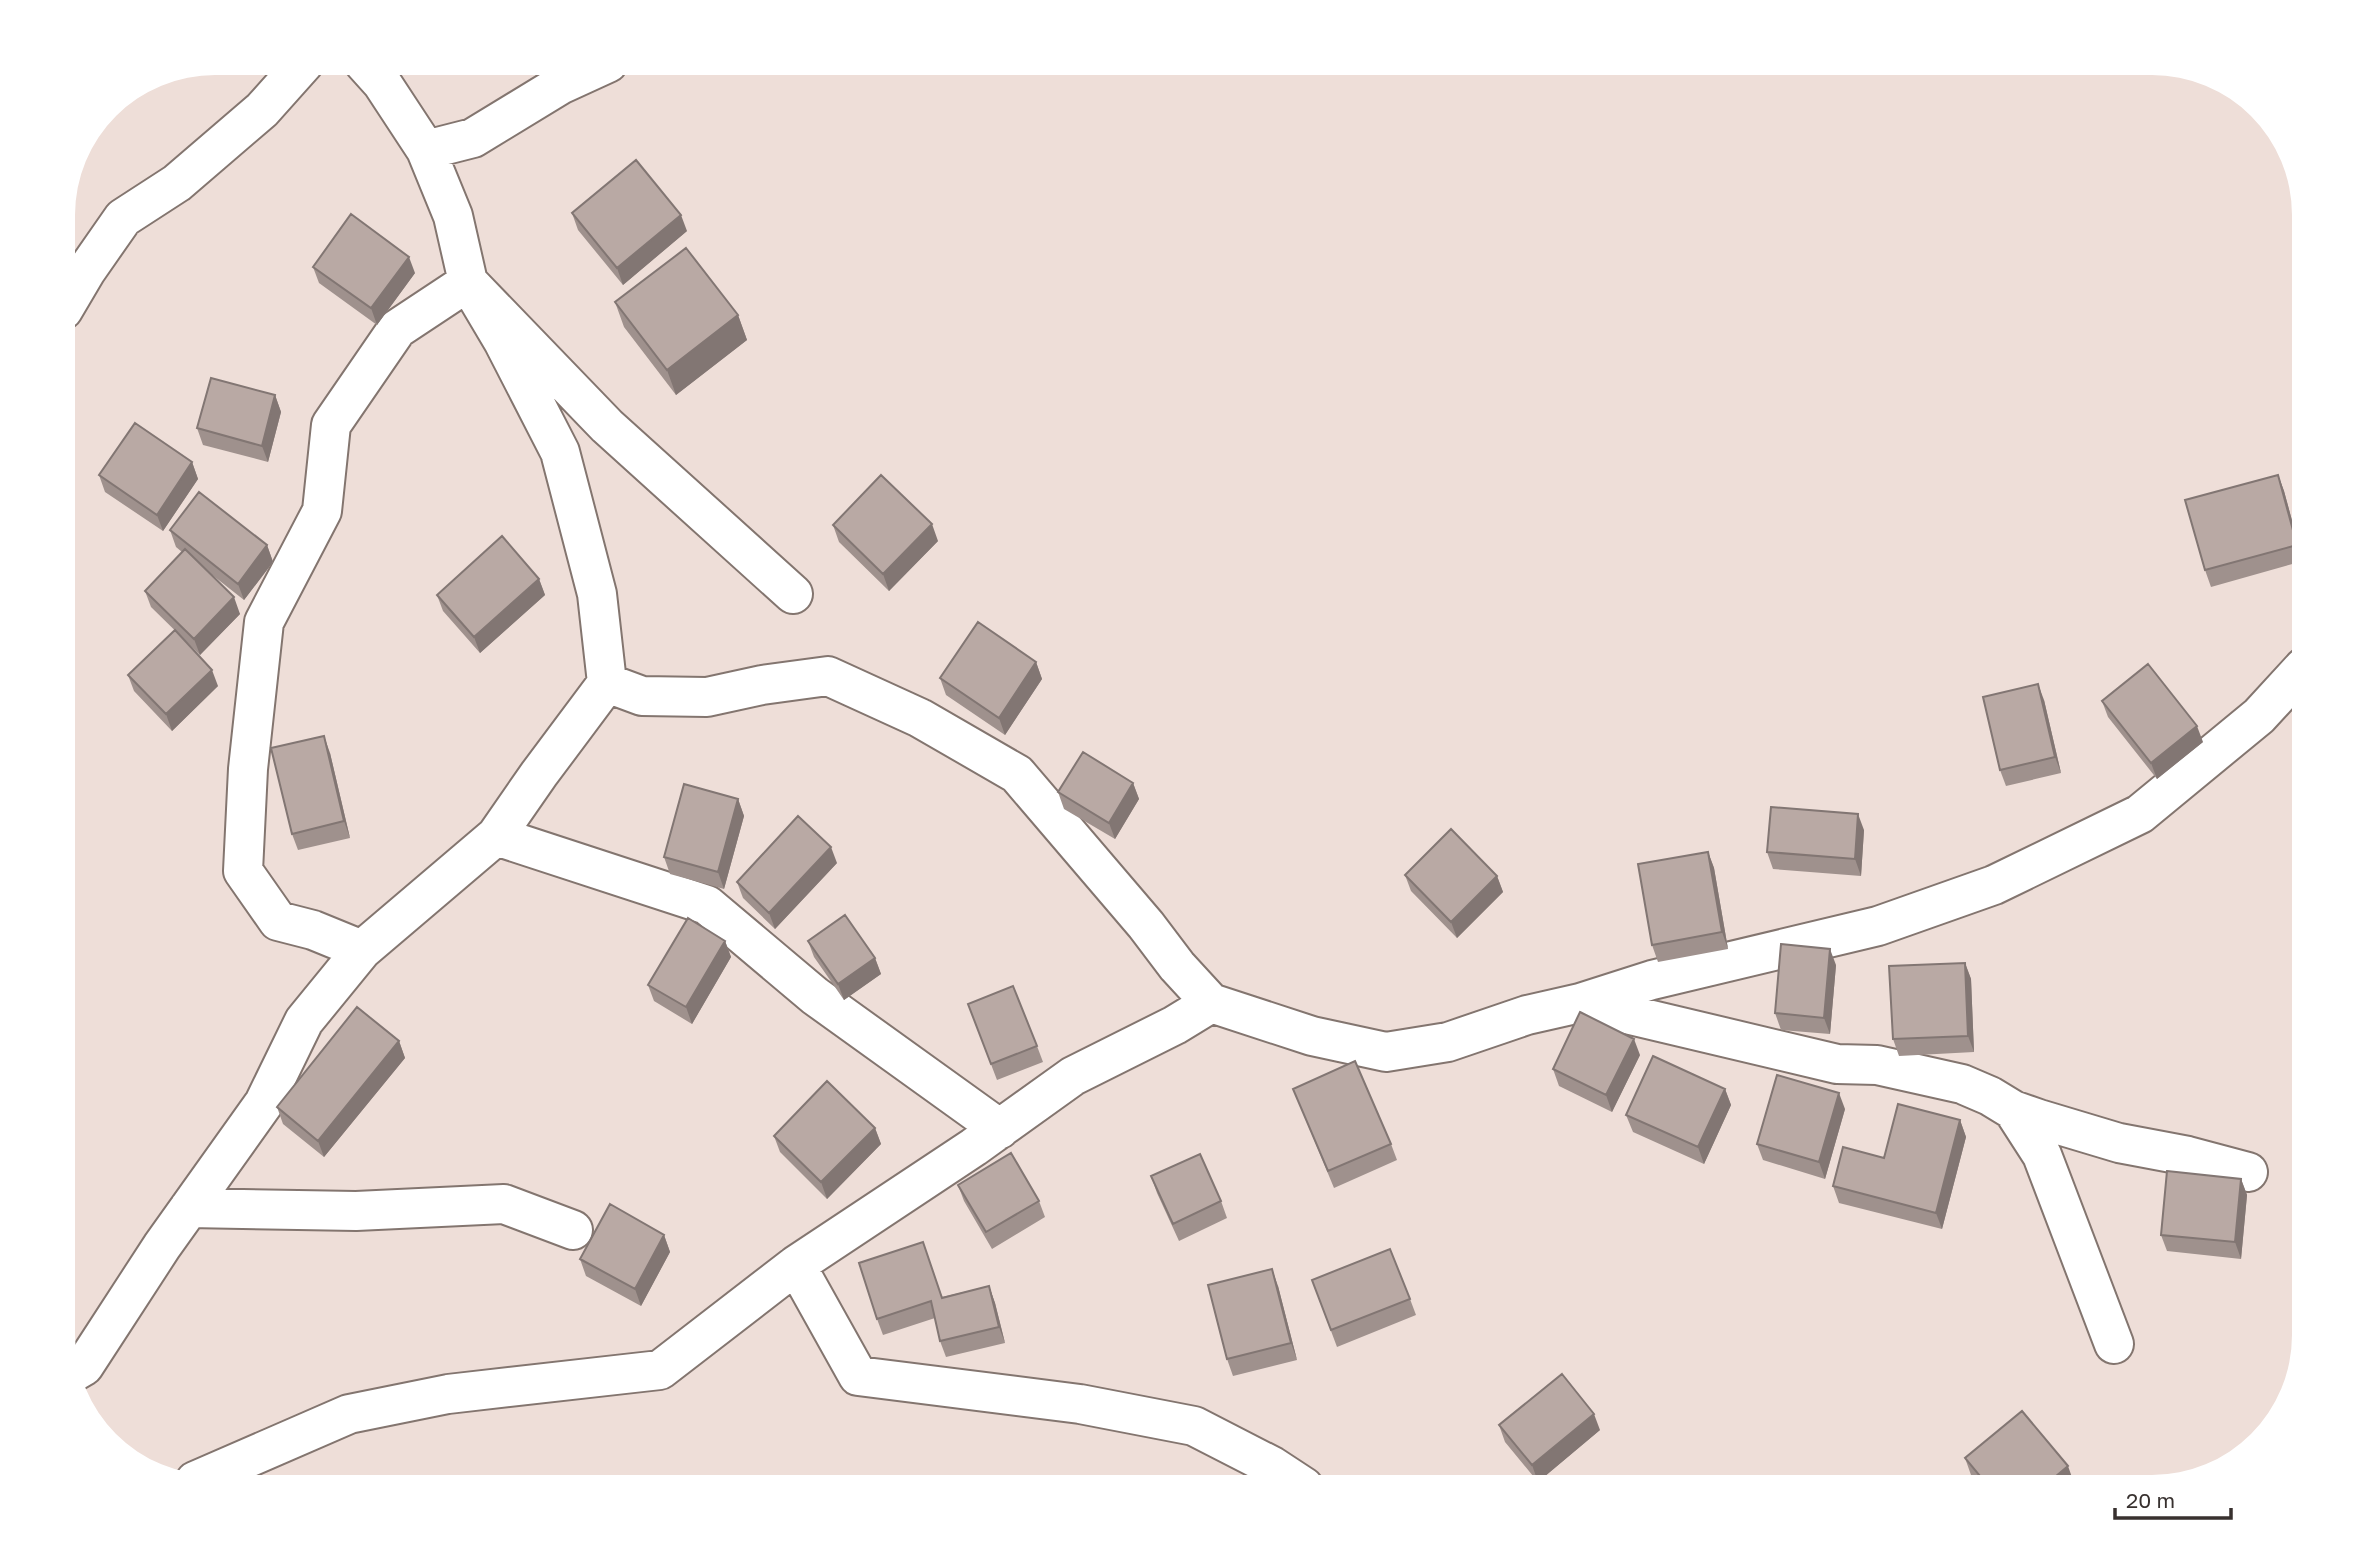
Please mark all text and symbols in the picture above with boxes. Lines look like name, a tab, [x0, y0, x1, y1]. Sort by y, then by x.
scale bar	[2115, 1476, 2230, 1520]
text: 20 m	[2126, 1487, 2175, 1513]

